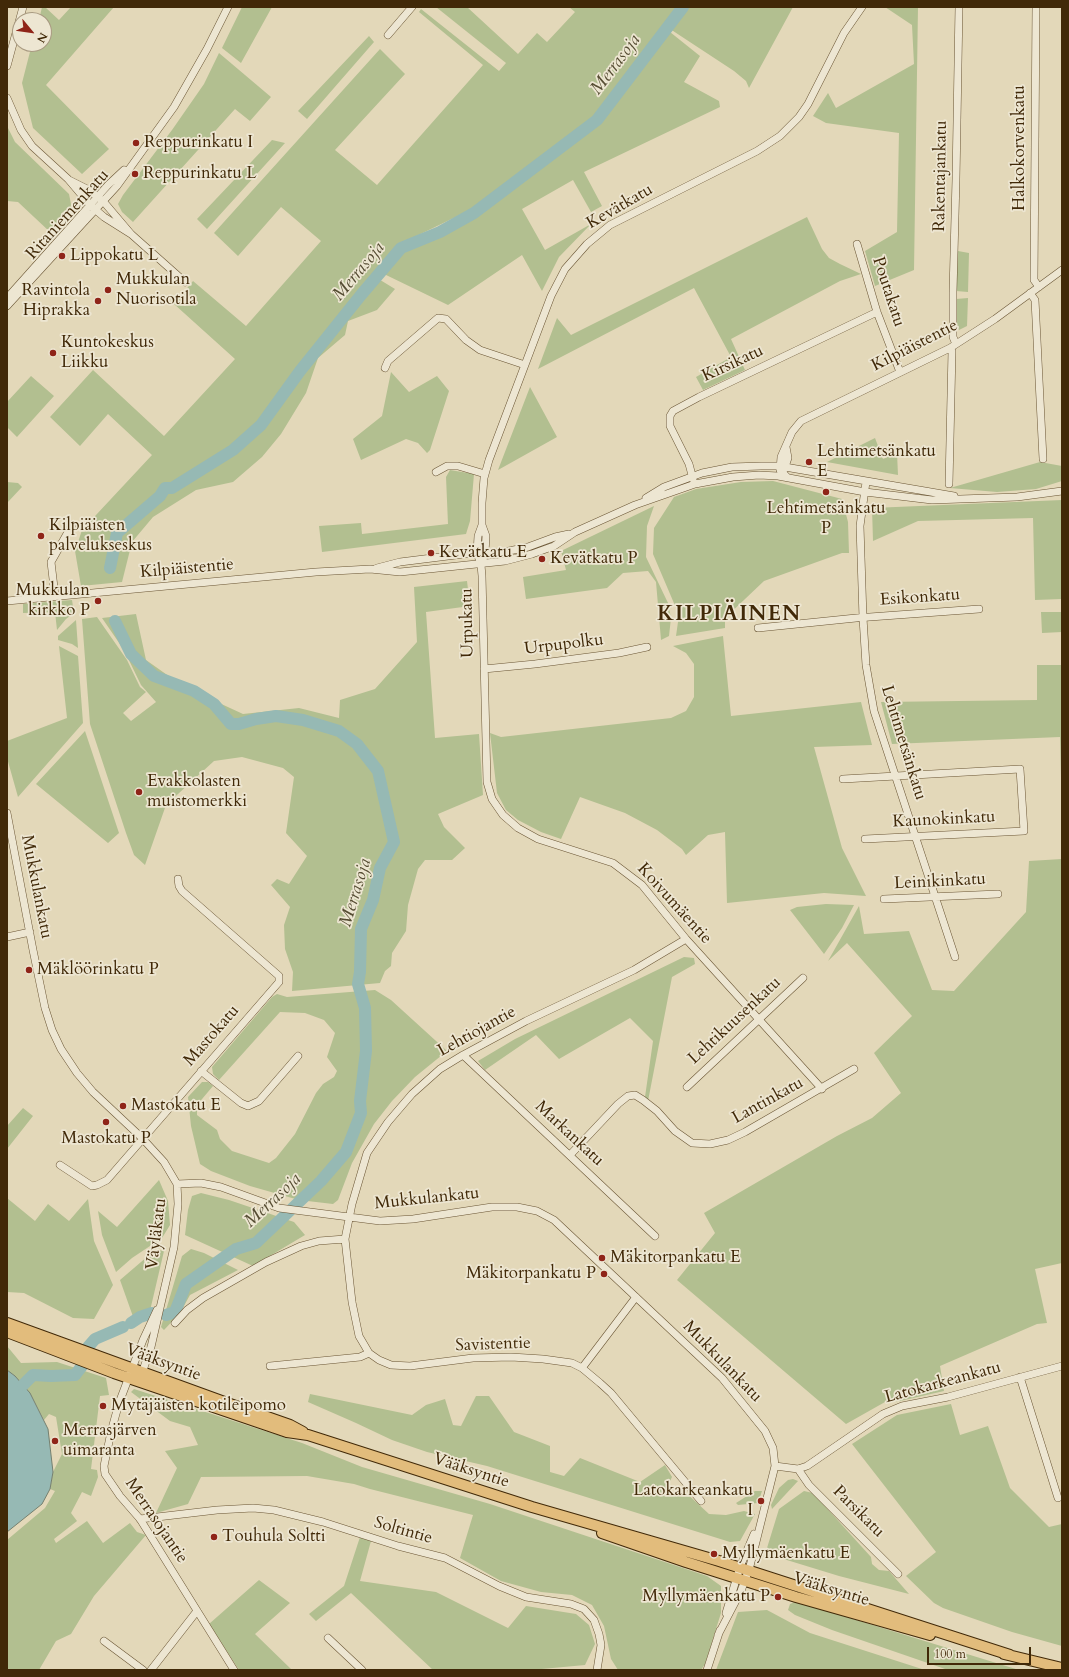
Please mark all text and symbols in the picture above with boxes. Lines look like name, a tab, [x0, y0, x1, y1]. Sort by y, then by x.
north arrow	[12, 12, 52, 52]
text: N	[33, 30, 51, 45]
water label: Merrasoja	[586, 30, 646, 100]
street label: Halkokorvenkatu	[1010, 85, 1030, 211]
street label: Rakentajankatu	[930, 120, 952, 232]
place label: Reppurinkatu I	[144, 133, 253, 153]
marker: Reppurinkatu I	[131, 138, 141, 148]
place label: Reppurinkatu L	[143, 164, 257, 184]
street label: Ritaniemenkatu	[22, 166, 114, 264]
marker: Reppurinkatu L	[130, 169, 140, 179]
street label: Kevätkatu	[583, 180, 657, 234]
water label: Merrasoja	[328, 238, 390, 306]
place label: Lippokatu L	[70, 246, 158, 266]
marker: Lippokatu L	[57, 251, 67, 261]
street label: Poutakatu	[867, 254, 909, 330]
place label: Mukkulan Nuorisotila	[116, 270, 197, 310]
place label: Ravintola Hiprakka	[22, 281, 90, 321]
marker: Mukkulan Nuorisotila	[103, 285, 113, 295]
marker: Ravintola Hiprakka	[93, 296, 103, 306]
street label: Kilpiäistentie	[868, 316, 962, 376]
place label: Kuntokeskus Liikku	[61, 333, 154, 373]
street label: Kirsikatu	[699, 341, 767, 387]
marker: Kuntokeskus Liikku	[48, 348, 58, 358]
place label: Lehtimetsänkatu E	[817, 442, 936, 482]
marker: Lehtimetsänkatu E	[804, 457, 814, 467]
marker: Lehtimetsänkatu P	[821, 487, 831, 497]
place label: Lehtimetsänkatu P	[767, 499, 885, 539]
place label: Kilpiäisten palvelukseskus	[49, 516, 152, 556]
marker: Kilpiäisten palvelukseskus	[36, 531, 46, 541]
place label: Kevätkatu E	[439, 543, 527, 563]
marker: Kevätkatu E	[426, 548, 436, 558]
place label: Kevätkatu P	[550, 549, 638, 569]
marker: Kevätkatu P	[537, 554, 547, 564]
street label: Kilpiäistentie	[139, 555, 235, 583]
place label: Mukkulan kirkko P	[16, 581, 90, 621]
street label: Esikonkatu	[879, 585, 961, 611]
street label: Urpukatu	[457, 588, 479, 658]
marker: Mukkulan kirkko P	[93, 596, 103, 606]
district label: KILPIÄINEN	[657, 602, 801, 628]
street label: Urpupolku	[523, 630, 605, 660]
street label: Lehtimetsänkatu	[876, 683, 930, 803]
place label: Evakkolasten muistomerkki	[147, 772, 247, 812]
marker: Evakkolasten muistomerkki	[134, 787, 144, 797]
street label: Kaunokinkatu	[892, 807, 996, 833]
street label: Mukkulankatu	[16, 833, 56, 941]
water label: Merrasoja	[335, 856, 377, 930]
street label: Koivumäentie	[632, 859, 716, 949]
street label: Leinikinkatu	[894, 869, 986, 895]
place label: Mäklöörinkatu P	[37, 960, 159, 980]
marker: Mäklöörinkatu P	[24, 965, 34, 975]
street label: Lehtikuusenkatu	[684, 973, 786, 1069]
street label: Mastokatu	[180, 1001, 244, 1071]
street label: Lehtiojantie	[434, 1002, 520, 1062]
street label: Lantinkatu	[729, 1073, 807, 1129]
place label: Mastokatu E	[131, 1096, 221, 1116]
street label: Markankatu	[530, 1097, 608, 1171]
marker: Mastokatu E	[118, 1101, 128, 1111]
marker: Mastokatu P	[101, 1117, 111, 1127]
place label: Mastokatu P	[61, 1129, 151, 1149]
water label: Merrasoja	[240, 1169, 306, 1233]
street label: Mukkulankatu	[374, 1183, 480, 1215]
street label: Väyläkatu	[142, 1197, 172, 1271]
place label: Mäkitorpankatu E	[610, 1248, 740, 1268]
marker: Mäkitorpankatu E	[597, 1253, 607, 1263]
place label: Mäkitorpankatu P	[466, 1264, 596, 1284]
marker: Mäkitorpankatu P	[599, 1269, 609, 1279]
street label: Mukkulankatu	[678, 1317, 766, 1407]
street label: Savistentie	[455, 1333, 531, 1357]
street label: Vääksyntie	[123, 1340, 203, 1386]
street label: Latokarkeankatu	[882, 1358, 1004, 1408]
place label: Mytäjäisten kotileipomo	[111, 1396, 286, 1416]
marker: Mytäjäisten kotileipomo	[98, 1401, 108, 1411]
place label: Merrasjärven uimaranta	[63, 1421, 157, 1461]
marker: Merrasjärven uimaranta	[50, 1436, 60, 1446]
street label: Vääksyntie	[430, 1449, 512, 1493]
street label: Merrasojantie	[120, 1475, 192, 1567]
place label: Latokarkeankatu I	[633, 1481, 753, 1521]
street label: Parsikatu	[828, 1482, 888, 1542]
marker: Latokarkeankatu I	[756, 1496, 766, 1506]
street label: Soltintie	[371, 1513, 435, 1549]
place label: Touhula Soltti	[222, 1527, 325, 1547]
marker: Touhula Soltti	[209, 1532, 219, 1542]
place label: Myllymäenkatu E	[722, 1544, 850, 1564]
marker: Myllymäenkatu E	[709, 1549, 719, 1559]
street label: Vääksyntie	[790, 1569, 872, 1611]
place label: Myllymäenkatu P	[642, 1587, 770, 1607]
marker: Myllymäenkatu P	[773, 1592, 783, 1602]
scale bar	[929, 1639, 1033, 1665]
text: 100 m	[934, 1646, 966, 1662]

